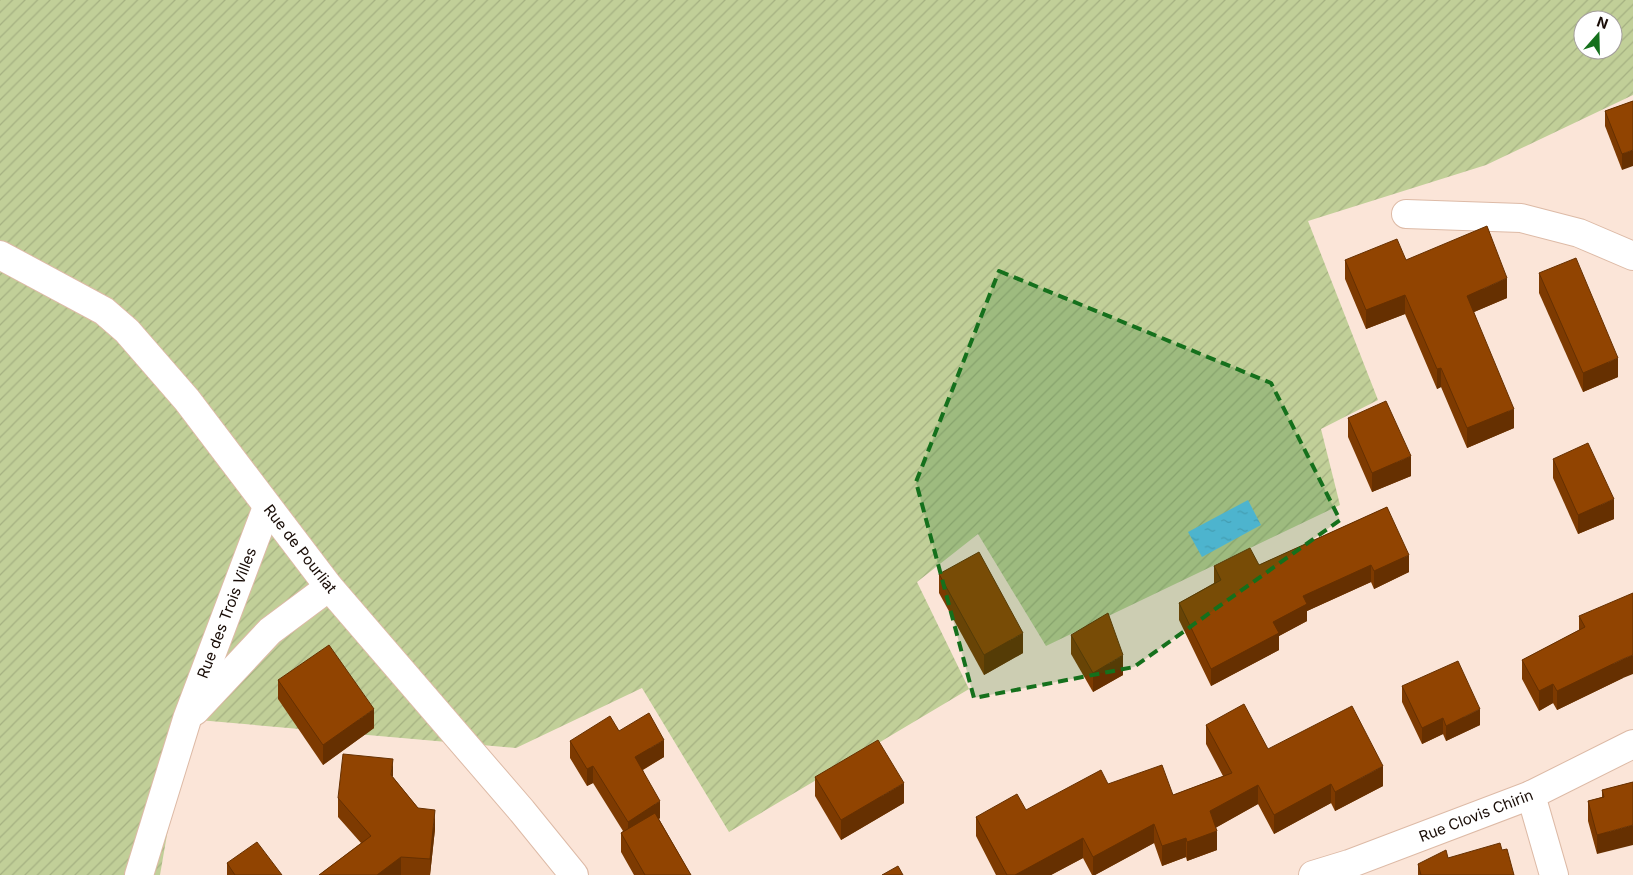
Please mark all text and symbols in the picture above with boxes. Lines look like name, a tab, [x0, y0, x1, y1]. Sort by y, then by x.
north arrow	[1573, 10, 1623, 60]
text: N	[1595, 13, 1611, 32]
street label: Rue de Pourliat	[260, 500, 341, 597]
street label: Rue des Trois Villes	[193, 545, 260, 681]
street label: Rue Clovis Chirin	[1416, 785, 1536, 846]

